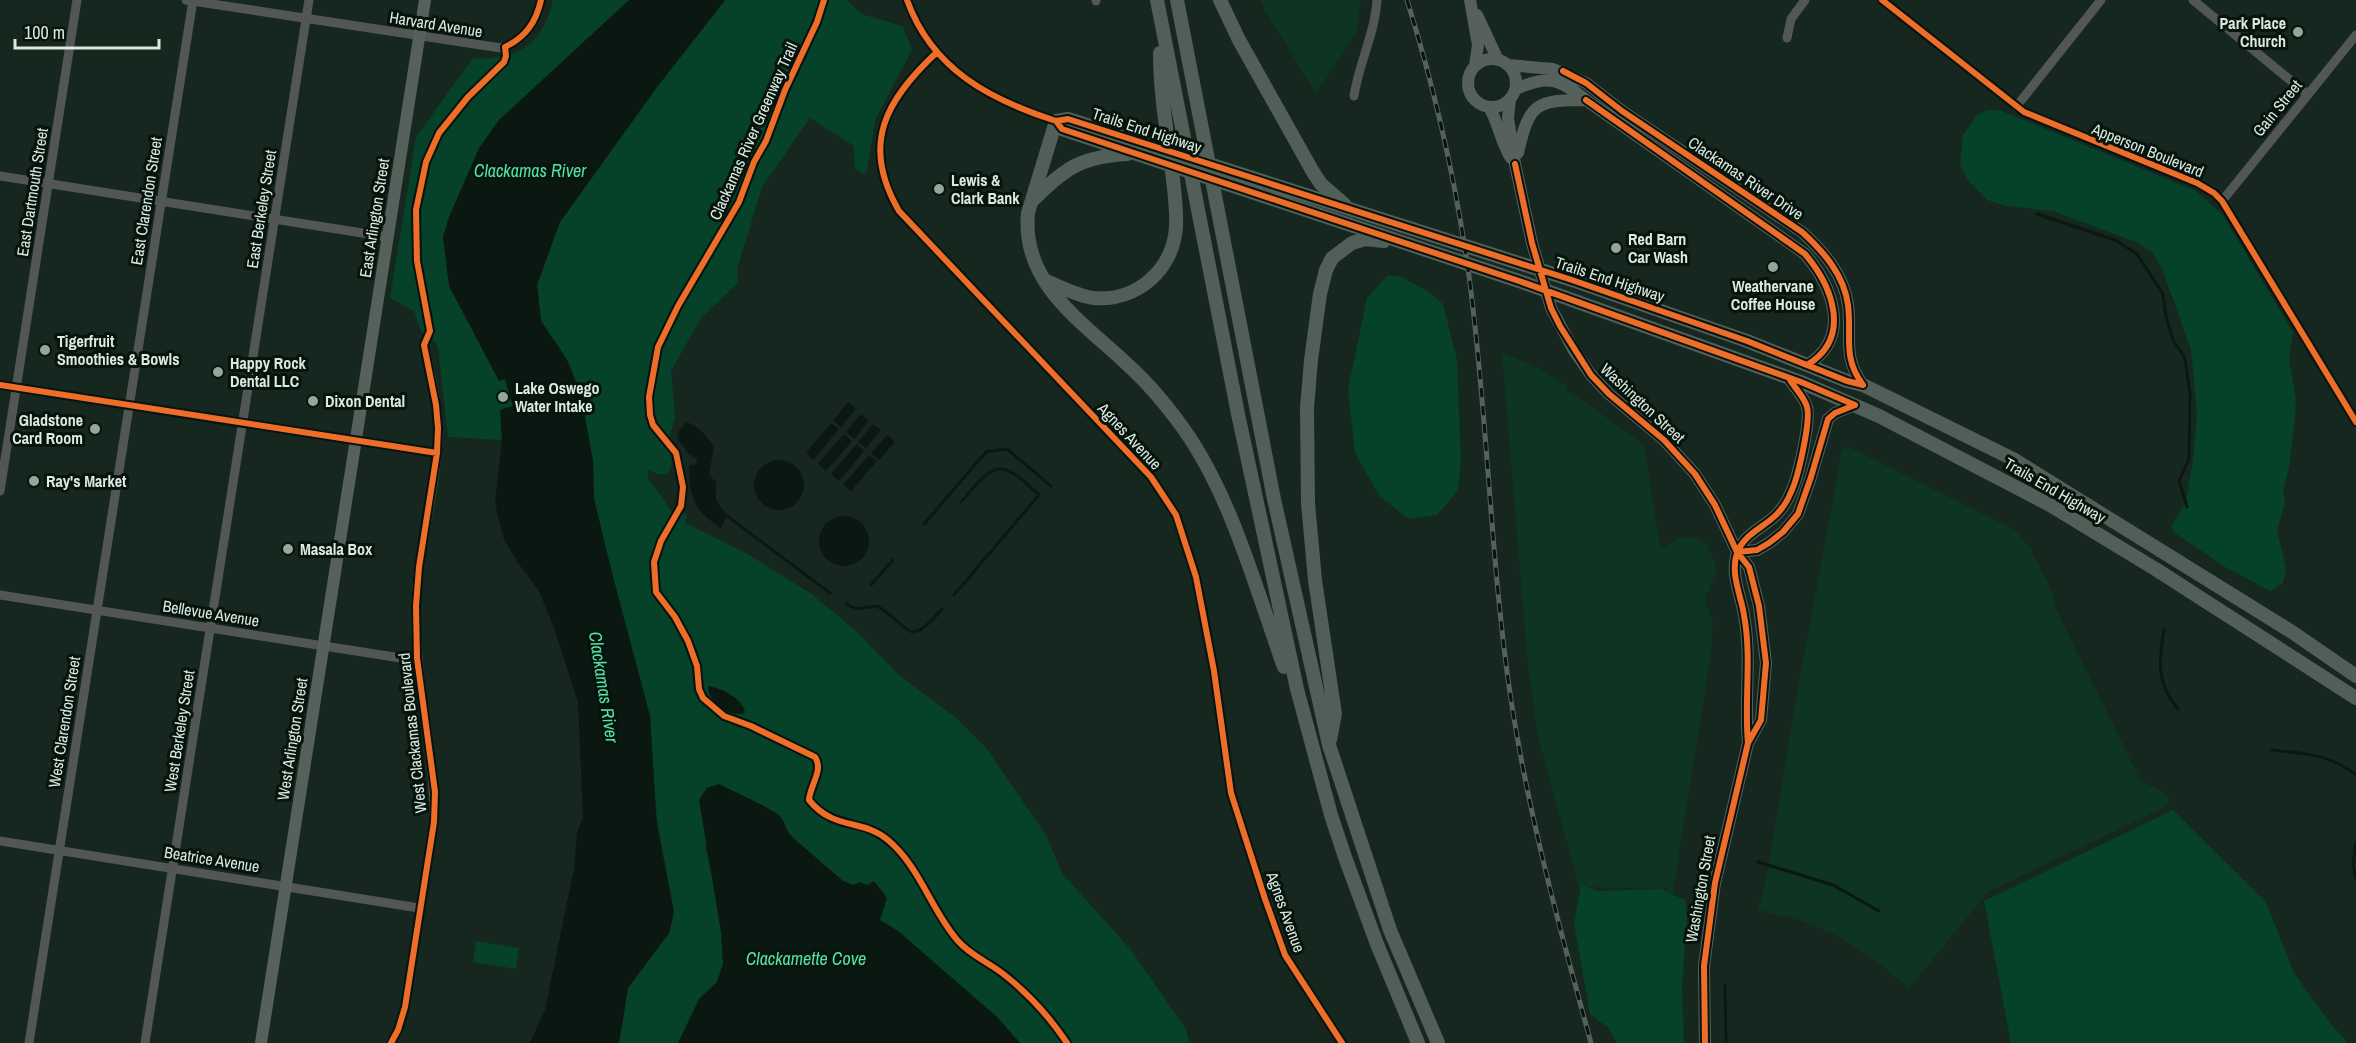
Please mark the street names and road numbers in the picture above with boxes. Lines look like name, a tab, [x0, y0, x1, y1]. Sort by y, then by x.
street label: Harvard Avenue	[388, 6, 484, 42]
street label: Clackamas River Greenway Trail	[704, 39, 802, 223]
street label: Gain Street	[2247, 75, 2307, 141]
street label: Trails End Highway	[1089, 102, 1205, 158]
street label: Apperson Boulevard	[2088, 117, 2207, 182]
street label: East Dartmouth Street	[11, 126, 53, 258]
street label: Clackamas River Drive	[1684, 131, 1808, 225]
street label: East Clarendon Street	[125, 135, 167, 266]
street label: East Berkeley Street	[241, 148, 281, 270]
street label: East Arlington Street	[354, 156, 394, 279]
street label: Trails End Highway	[1552, 251, 1668, 307]
street label: Washington Street	[1596, 358, 1690, 448]
street label: Agnes Avenue	[1092, 397, 1167, 474]
street label: Trails End Highway	[2000, 452, 2110, 528]
street label: Bellevue Avenue	[161, 595, 261, 631]
street label: West Clackamas Boulevard	[393, 652, 431, 814]
street label: West Clarendon Street	[43, 655, 85, 789]
street label: West Berkeley Street	[159, 668, 200, 793]
street label: West Arlington Street	[271, 676, 313, 802]
street label: Washington Street	[1680, 833, 1720, 944]
street label: Beatrice Avenue	[163, 841, 261, 877]
street label: Agnes Avenue	[1261, 868, 1311, 955]

